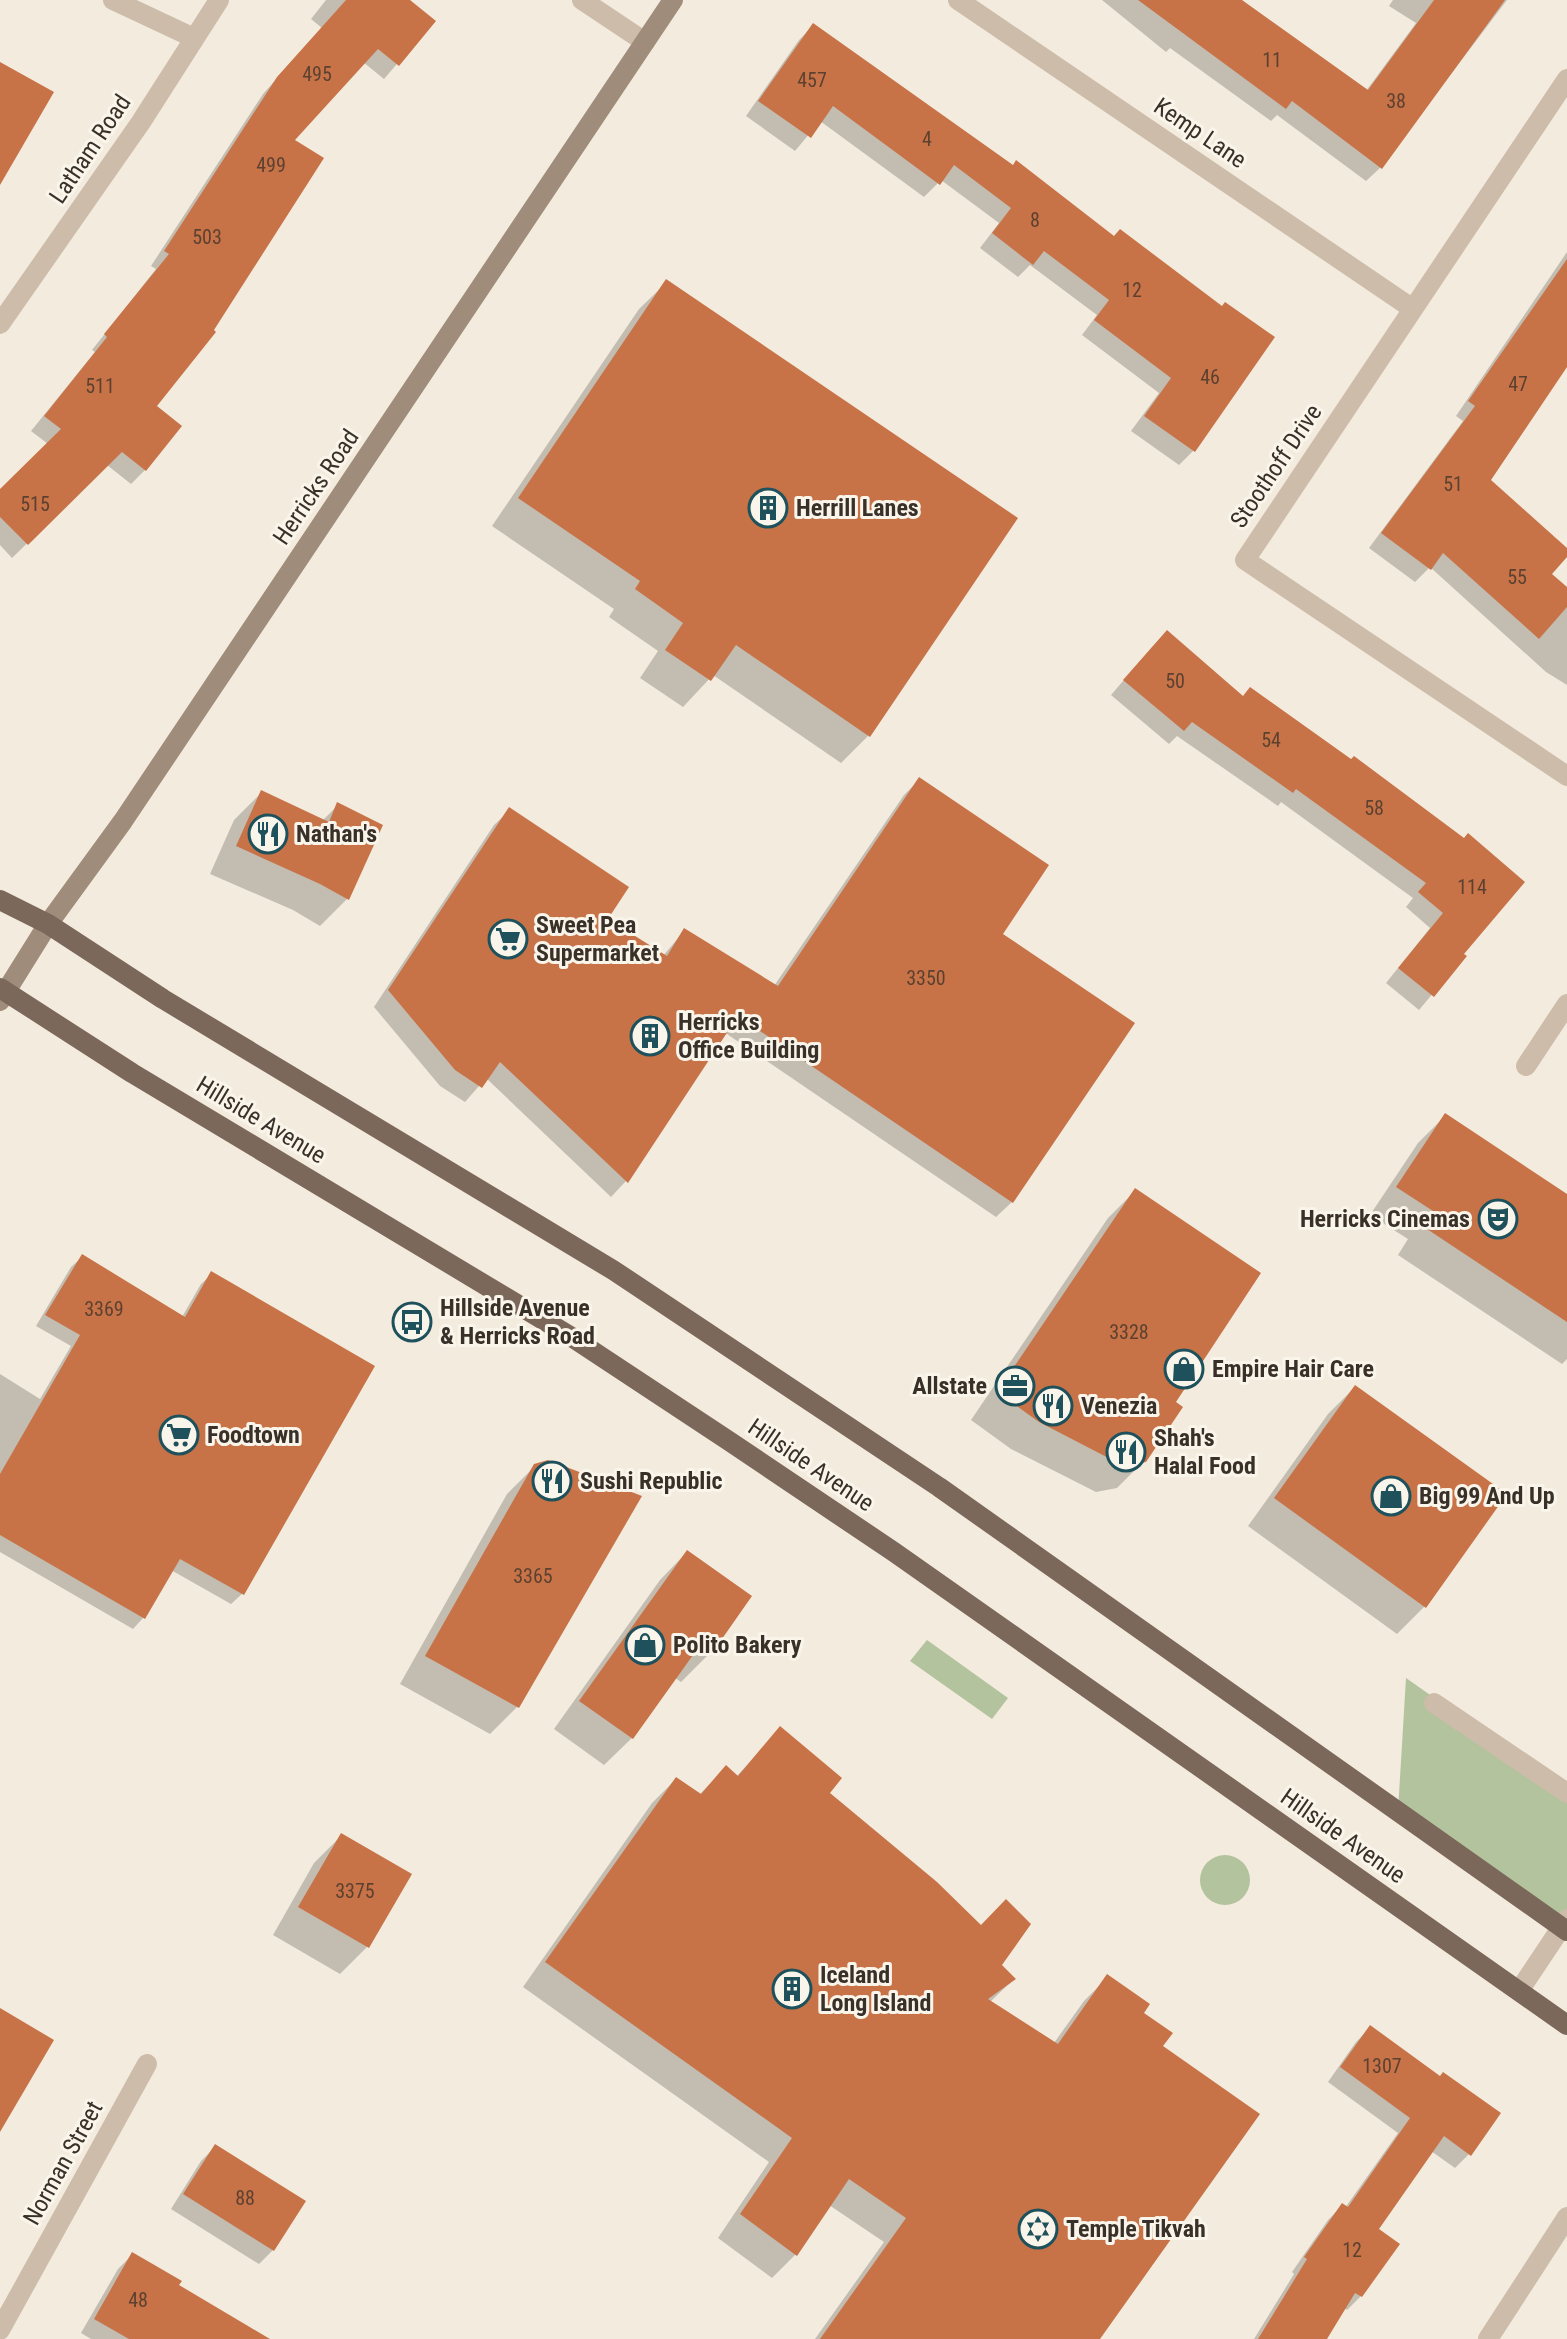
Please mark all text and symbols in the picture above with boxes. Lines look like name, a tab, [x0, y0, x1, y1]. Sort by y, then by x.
house number: 11	[1262, 48, 1282, 72]
house number: 495	[302, 62, 332, 86]
house number: 457	[797, 68, 827, 92]
street label: Latham Road	[43, 89, 137, 209]
house number: 38	[1386, 89, 1406, 113]
street label: Kemp Lane	[1149, 92, 1251, 174]
house number: 4	[922, 127, 932, 151]
house number: 499	[256, 153, 286, 177]
house number: 8	[1030, 208, 1040, 232]
house number: 503	[192, 225, 222, 249]
house number: 12	[1122, 278, 1142, 302]
house number: 46	[1200, 365, 1220, 389]
house number: 47	[1508, 372, 1528, 396]
house number: 511	[85, 374, 115, 398]
street label: Stoothoff Drive	[1224, 399, 1328, 533]
street label: Herricks Road	[267, 424, 365, 550]
house number: 51	[1443, 472, 1463, 496]
building icon: Herrill Lanes	[747, 487, 789, 529]
house number: 515	[20, 492, 50, 516]
place label: Herrill Lanes	[796, 494, 919, 522]
house number: 55	[1507, 565, 1527, 589]
house number: 50	[1165, 669, 1185, 693]
house number: 54	[1261, 728, 1281, 752]
house number: 58	[1364, 796, 1384, 820]
restaurant icon: Nathan's	[247, 813, 289, 855]
place label: Nathan's	[296, 820, 377, 848]
house number: 114	[1457, 875, 1487, 899]
place label: Sweet Pea Supermarket	[536, 911, 659, 967]
supermarket icon: Sweet Pea Supermarket	[487, 918, 529, 960]
house number: 3350	[906, 966, 946, 990]
place label: Herricks Office Building	[678, 1008, 819, 1064]
building icon: Herricks Office Building	[629, 1015, 671, 1057]
street label: Hillside Avenue	[191, 1070, 331, 1170]
theatre icon: Herricks Cinemas	[1477, 1198, 1519, 1240]
place label: Herricks Cinemas	[1300, 1205, 1470, 1233]
place label: Hillside Avenue & Herricks Road	[440, 1294, 595, 1350]
house number: 3369	[84, 1297, 124, 1321]
bus stop icon: Hillside Avenue & Herricks Road	[391, 1301, 433, 1343]
house number: 3328	[1109, 1320, 1149, 1344]
shop icon: Empire Hair Care	[1163, 1348, 1205, 1390]
place label: Empire Hair Care	[1212, 1355, 1374, 1383]
office icon: Allstate	[994, 1365, 1036, 1407]
place label: Allstate	[912, 1372, 987, 1400]
restaurant icon: Venezia	[1032, 1385, 1074, 1427]
place label: Venezia	[1081, 1392, 1157, 1420]
street label: Hillside Avenue	[743, 1413, 879, 1517]
supermarket icon: Foodtown	[158, 1414, 200, 1456]
place label: Foodtown	[207, 1421, 300, 1449]
place label: Shah's Halal Food	[1154, 1424, 1256, 1480]
restaurant icon: Shah's Halal Food	[1105, 1431, 1147, 1473]
restaurant icon: Sushi Republic	[531, 1460, 573, 1502]
place label: Sushi Republic	[580, 1467, 723, 1495]
shop icon: Big 99 And Up	[1370, 1475, 1412, 1517]
place label: Big 99 And Up	[1419, 1482, 1555, 1510]
house number: 3365	[513, 1564, 553, 1588]
shop icon: Polito Bakery	[624, 1624, 666, 1666]
place label: Polito Bakery	[673, 1631, 802, 1659]
street label: Hillside Avenue	[1275, 1783, 1411, 1889]
house number: 3375	[335, 1879, 375, 1903]
place label: Iceland Long Island	[820, 1961, 931, 2017]
building icon: Iceland Long Island	[771, 1968, 813, 2010]
house number: 1307	[1362, 2054, 1402, 2078]
street label: Norman Street	[18, 2096, 108, 2230]
house number: 88	[235, 2186, 255, 2210]
synagogue icon: Temple Tikvah	[1017, 2208, 1059, 2250]
place label: Temple Tikvah	[1066, 2215, 1206, 2243]
house number: 12	[1342, 2238, 1362, 2262]
house number: 48	[128, 2288, 148, 2312]

